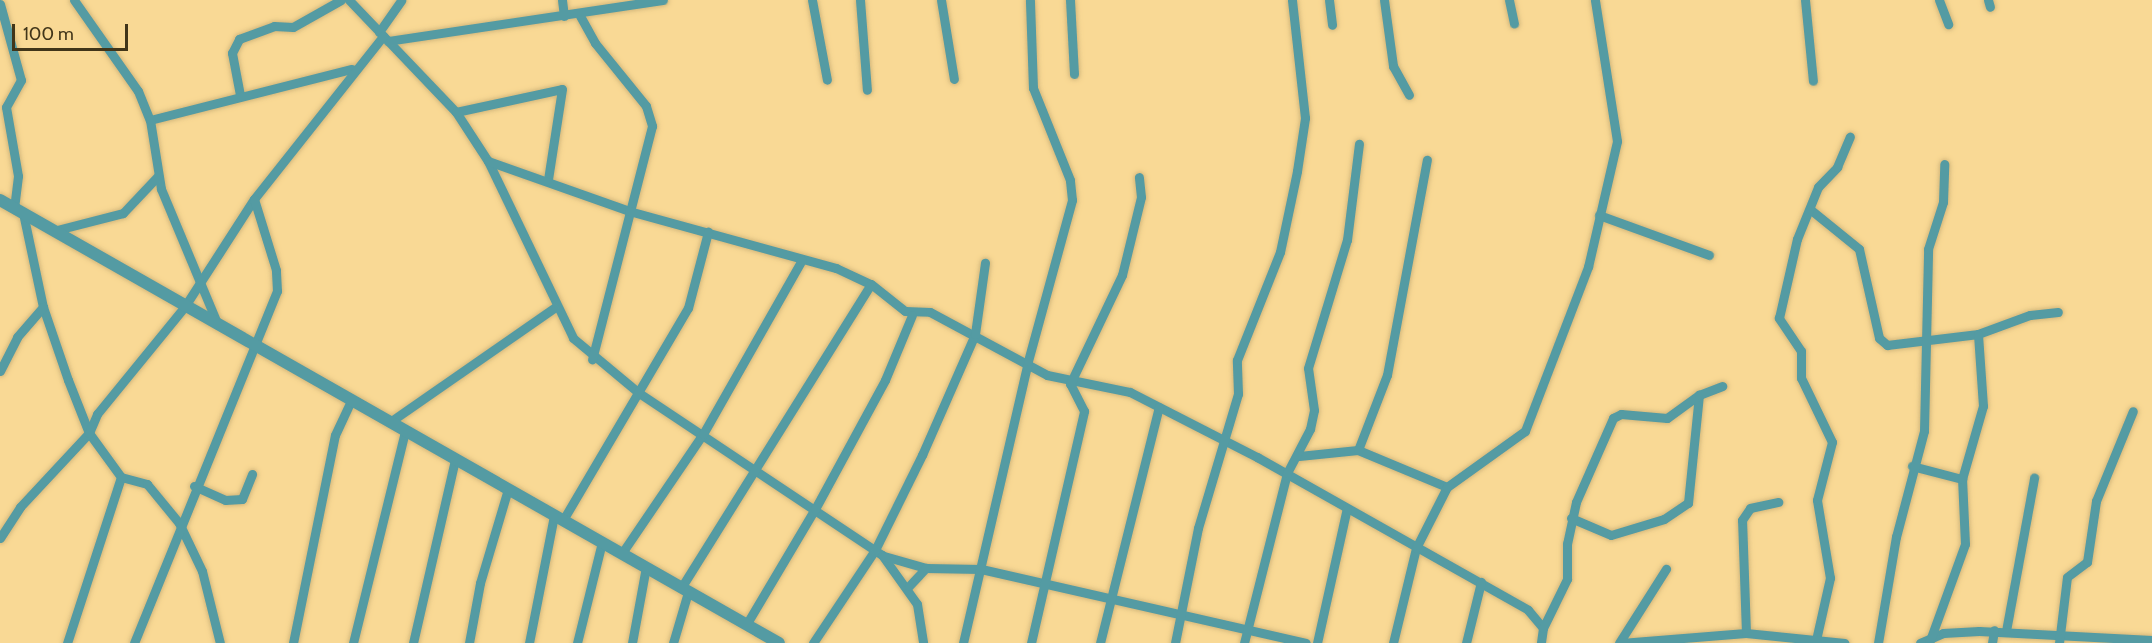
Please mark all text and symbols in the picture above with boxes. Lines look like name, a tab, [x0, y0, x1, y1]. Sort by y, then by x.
scale bar	[15, 12, 130, 50]
text: 100 m	[23, 23, 74, 45]

